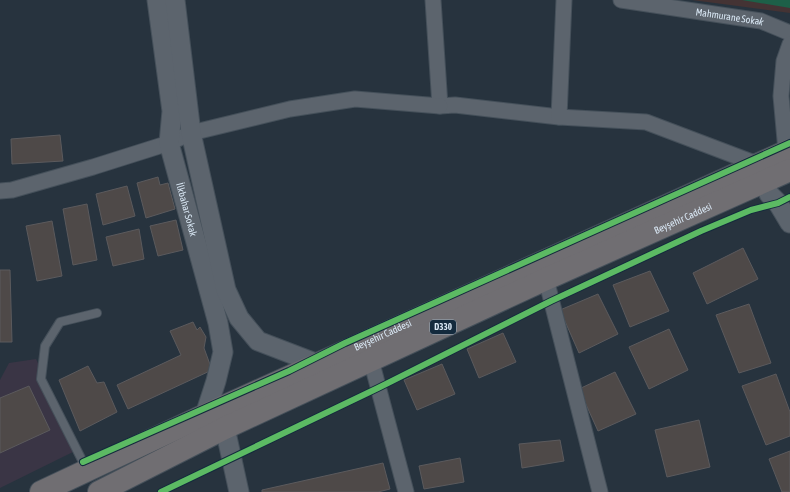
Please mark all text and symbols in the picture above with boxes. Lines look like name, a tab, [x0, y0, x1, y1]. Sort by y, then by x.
street label: Mahmurane Sokak	[695, 6, 766, 27]
street label: İlkbahar Sokak	[175, 181, 200, 238]
street label: Beyşehir Caddesi	[652, 200, 713, 236]
street label: Beyşehir Caddesi	[352, 317, 413, 352]
road number: D330	[430, 320, 456, 334]

